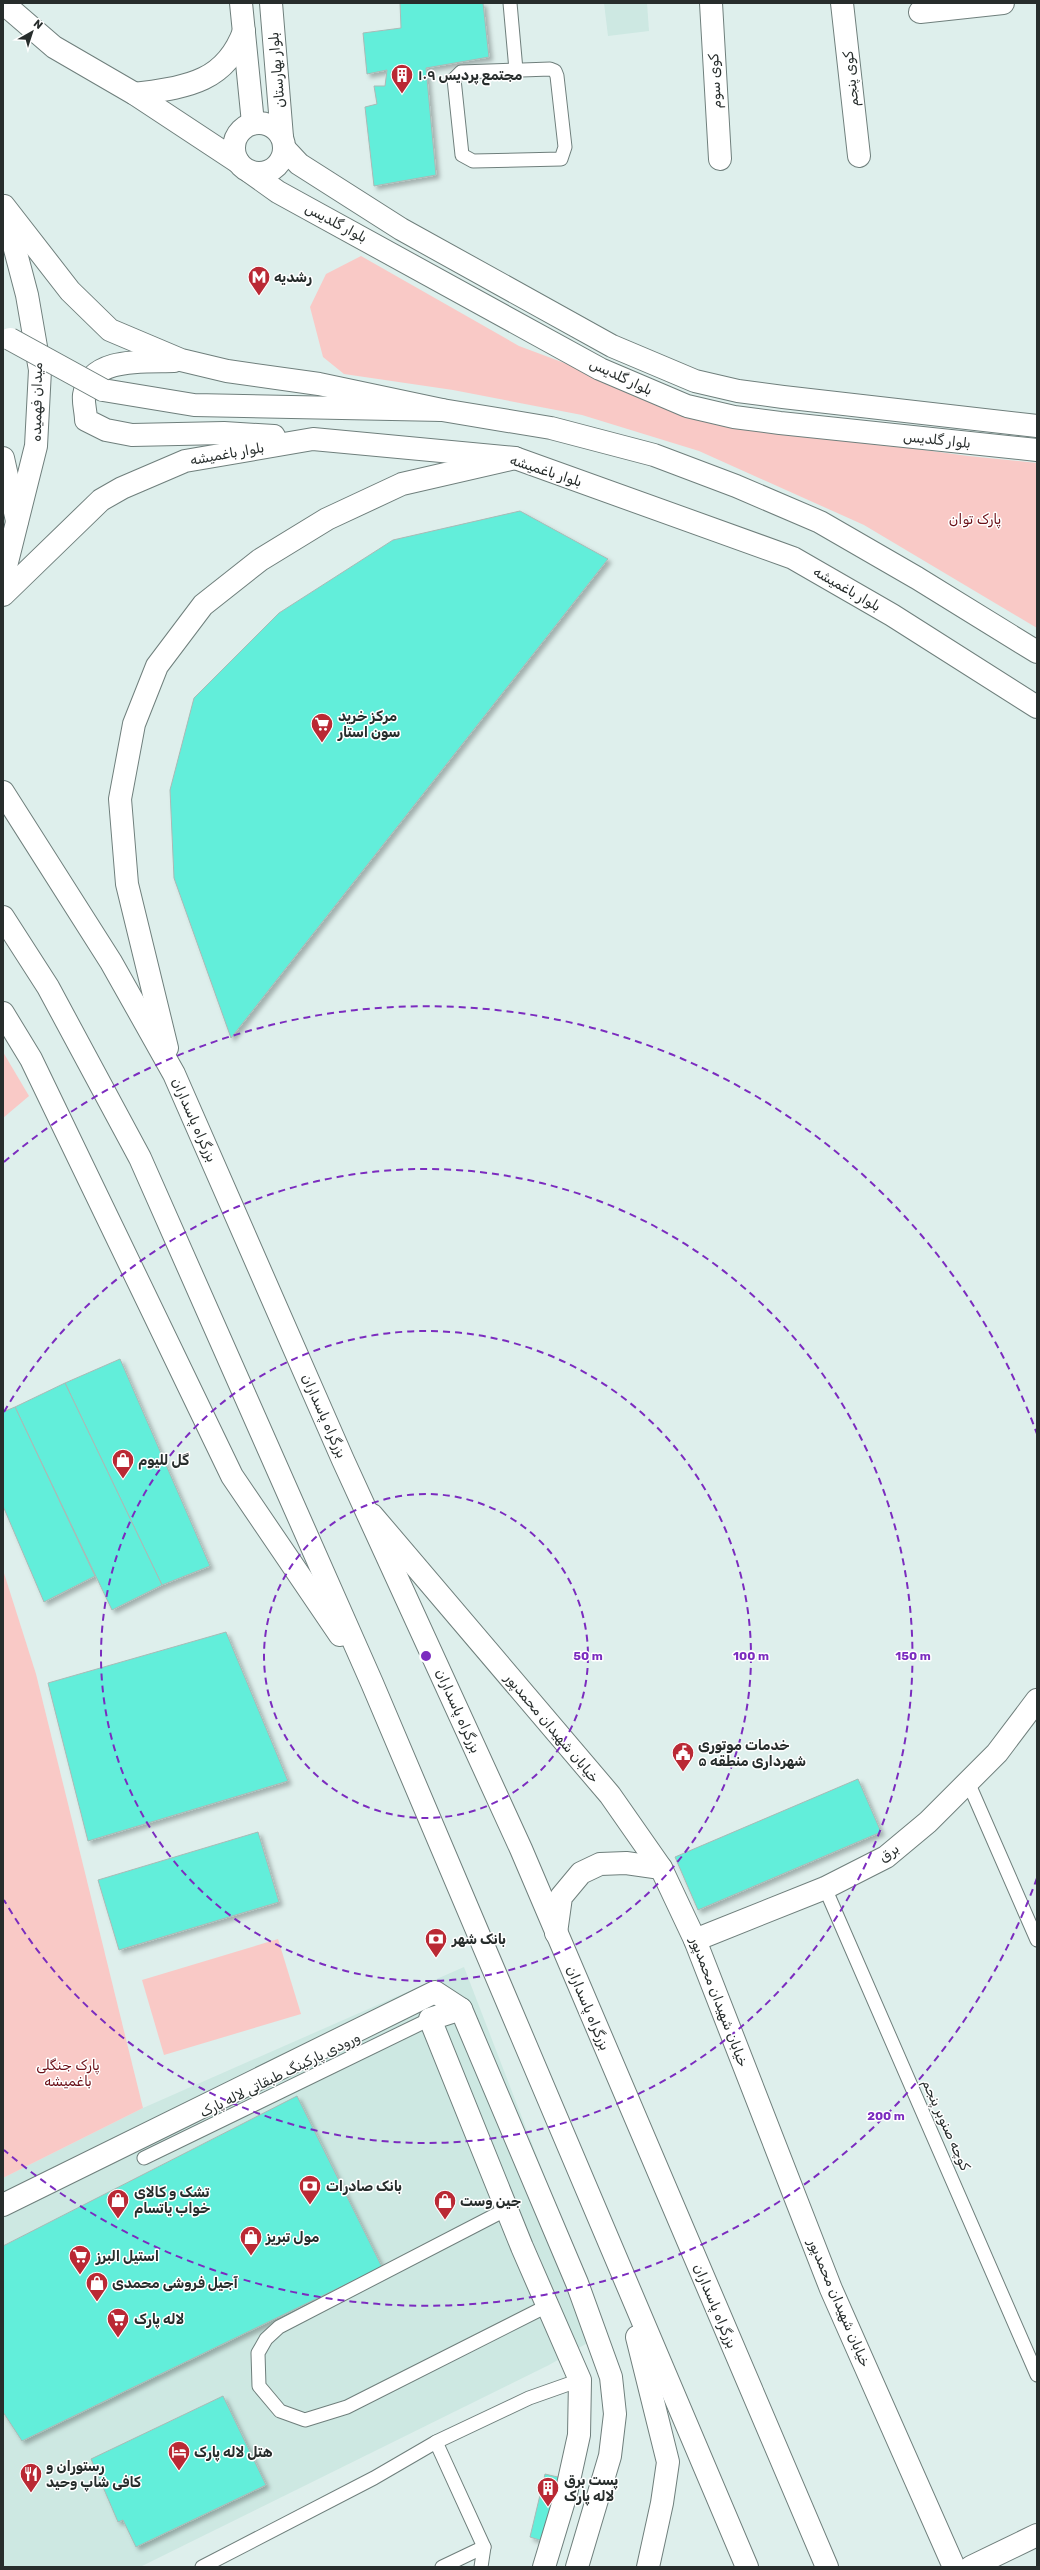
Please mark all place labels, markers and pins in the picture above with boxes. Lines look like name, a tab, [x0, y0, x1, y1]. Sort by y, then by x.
building icon: مجتمع پردیس ۱۰۹	[389, 62, 415, 95]
place label: مجتمع پردیس ۱۰۹	[418, 67, 522, 86]
metro station icon: رشدیه	[246, 264, 272, 297]
place label: رشدیه	[274, 269, 312, 286]
place label: مرکز خرید سون استار	[337, 708, 401, 741]
supermarket icon: مرکز خرید سون استار	[309, 711, 335, 744]
shop icon: گل للیوم	[110, 1447, 136, 1480]
place label: گل للیوم	[138, 1452, 189, 1470]
centre of rings	[419, 1649, 433, 1663]
place label: خدمات موتوری شهرداری منطقه ۵	[698, 1737, 806, 1770]
public building icon: خدمات موتوری شهرداری منطقه ۵	[670, 1740, 696, 1773]
bank icon: بانک شهر	[423, 1926, 449, 1959]
place label: بانک شهر	[451, 1931, 506, 1948]
bank icon: بانک صادرات	[297, 2173, 323, 2206]
place label: بانک صادرات	[326, 2178, 402, 2195]
place label: تشک و کالای خواب یاتسام	[134, 2184, 210, 2218]
shop icon: تشک و کالای خواب یاتسام	[105, 2187, 131, 2220]
shop icon: جین وست	[432, 2188, 458, 2221]
place label: جین وست	[460, 2193, 521, 2210]
shop icon: مول تبریز	[238, 2224, 264, 2257]
place label: مول تبریز	[265, 2229, 320, 2246]
supermarket icon: استیل البرز	[67, 2243, 93, 2276]
place label: استیل البرز	[95, 2248, 159, 2265]
shop icon: آجیل فروشی محمدی	[84, 2270, 110, 2303]
place label: آجیل فروشی محمدی	[112, 2275, 239, 2292]
supermarket icon: لاله پارک	[105, 2306, 131, 2339]
place label: لاله پارک	[134, 2311, 184, 2329]
hotel icon: هتل لاله پارک	[166, 2439, 192, 2472]
place label: هتل لاله پارک	[194, 2444, 273, 2462]
place label: رستوران و کافی شاپ وحید	[46, 2458, 141, 2492]
restaurant icon: رستوران و کافی شاپ وحید	[18, 2461, 44, 2494]
place label: پست برق لاله پارک	[564, 2472, 618, 2506]
building icon: پست برق لاله پارک	[535, 2475, 561, 2508]

